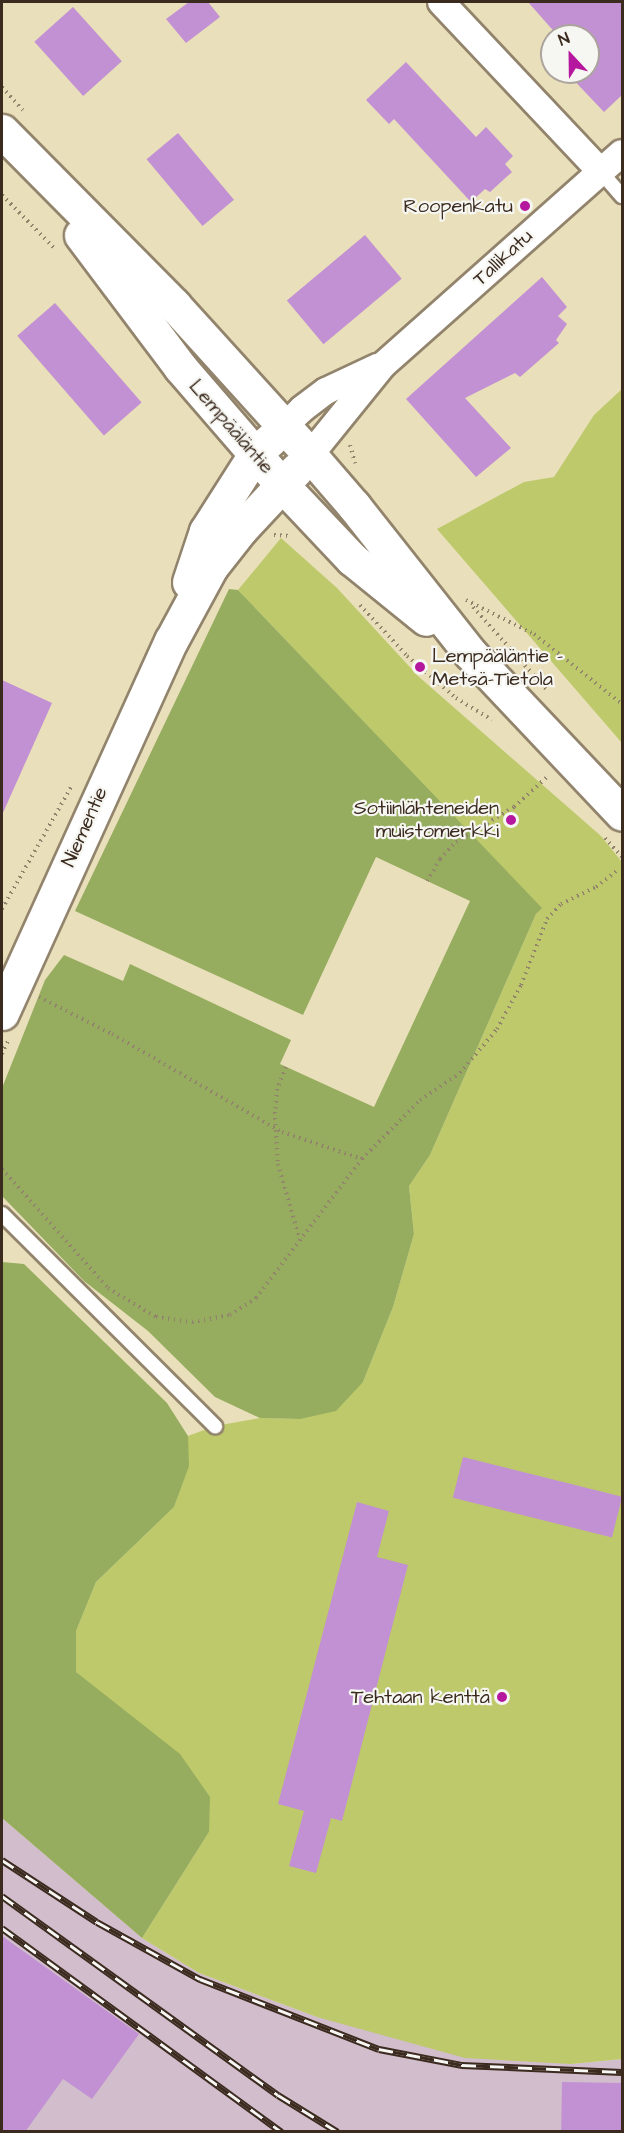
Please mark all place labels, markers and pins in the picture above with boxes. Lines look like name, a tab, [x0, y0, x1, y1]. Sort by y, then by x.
place label: Roopenkatu	[404, 194, 513, 218]
marker: Roopenkatu	[518, 199, 532, 213]
place label: Lempääläntie - Metsä-Tietola	[432, 644, 563, 691]
marker: Lempääläntie - Metsä-Tietola	[413, 660, 427, 674]
place label: Sotiinlähteneiden muistomerkki	[354, 796, 499, 843]
marker: Sotiinlähteneiden muistomerkki	[504, 813, 518, 827]
place label: Tehtaan kenttä	[351, 1685, 490, 1709]
marker: Tehtaan kenttä	[495, 1690, 509, 1704]

